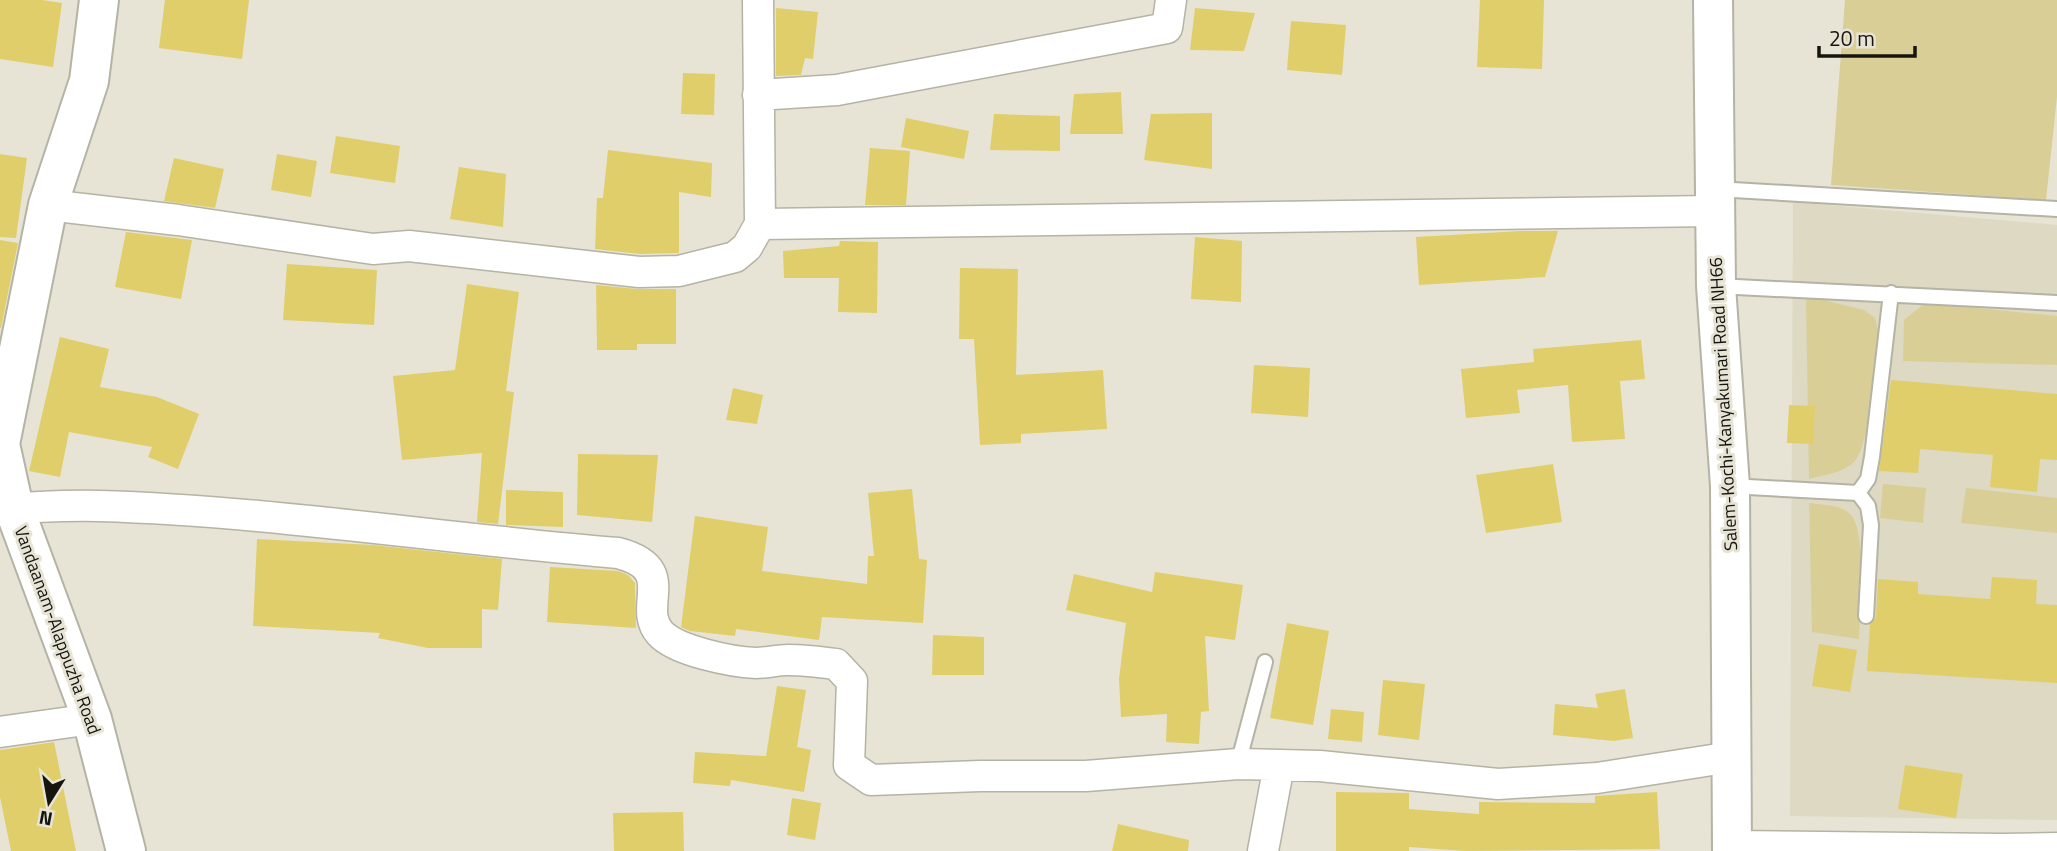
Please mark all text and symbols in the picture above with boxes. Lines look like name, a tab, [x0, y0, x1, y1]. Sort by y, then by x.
scale bar	[1819, 14, 1915, 58]
text: 20 m	[1829, 22, 1875, 54]
street label: Salem-Kochi-Kanyakumari Road NH66	[1702, 257, 1744, 551]
street label: Vandaanam-Alappuzha Road	[8, 522, 108, 738]
north arrow	[14, 767, 84, 837]
text: N	[36, 804, 55, 835]

